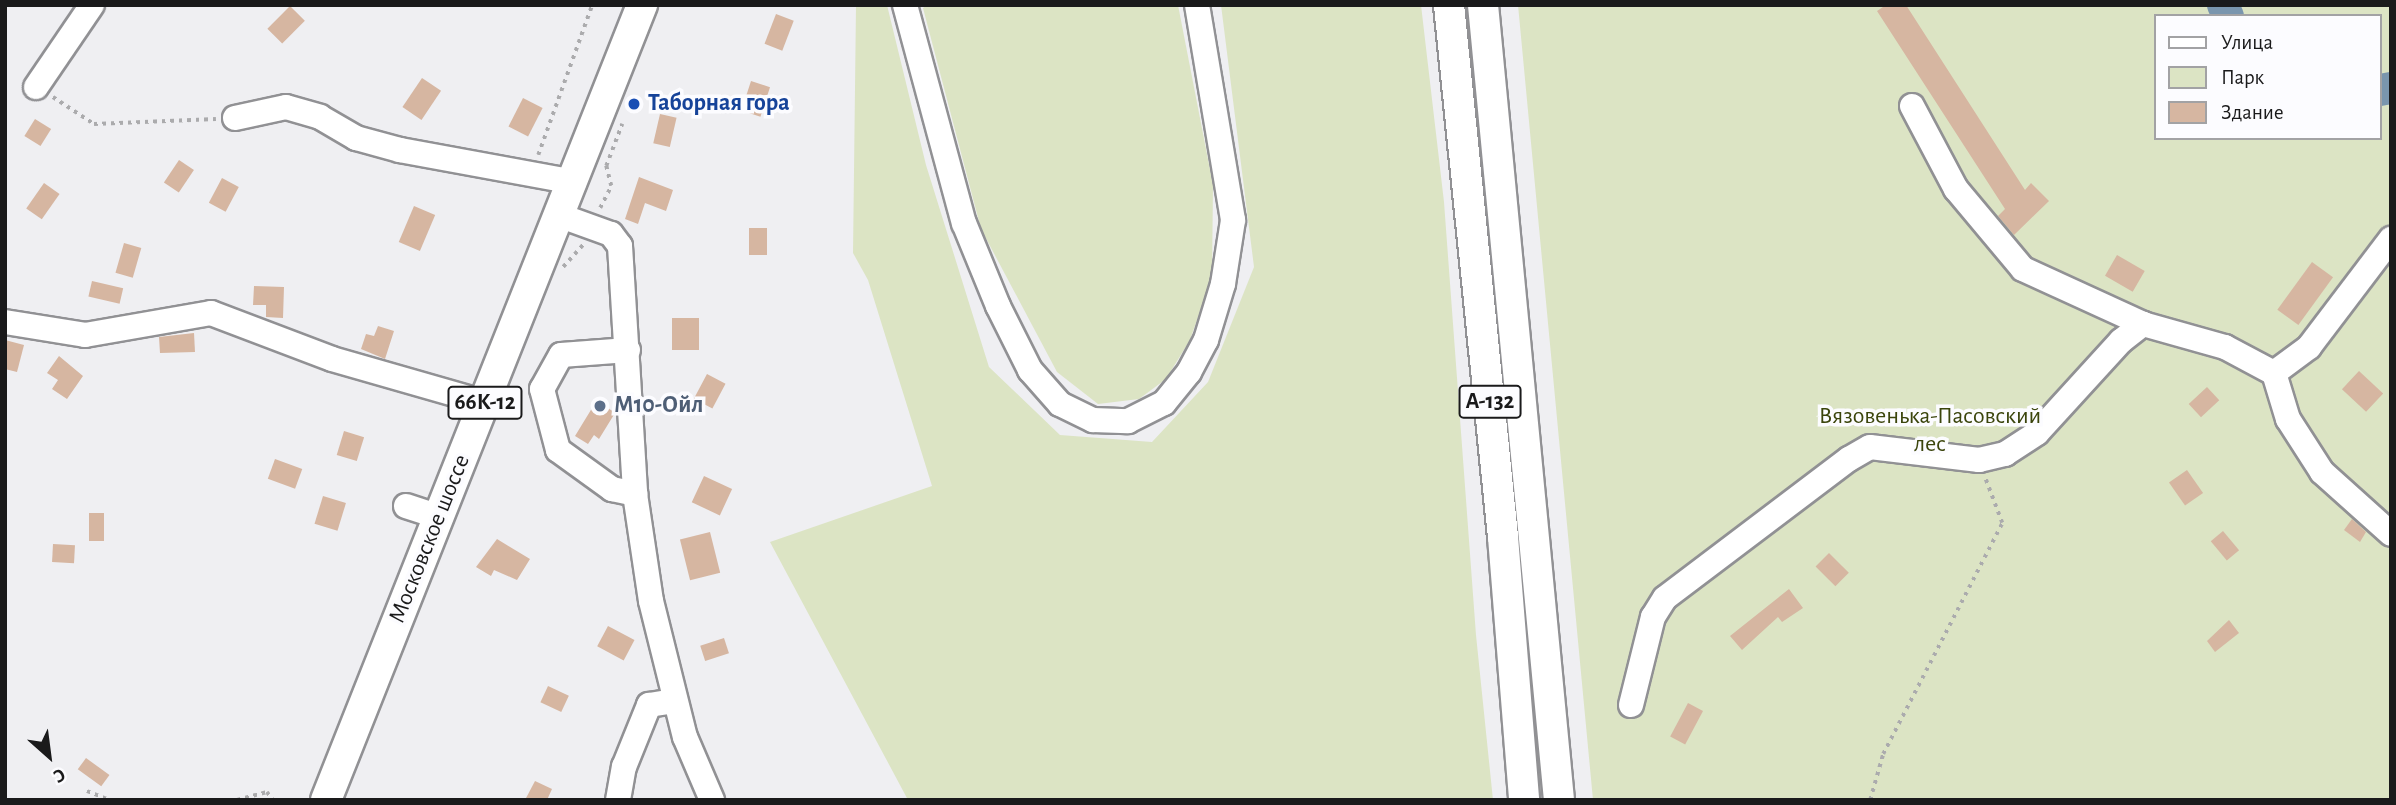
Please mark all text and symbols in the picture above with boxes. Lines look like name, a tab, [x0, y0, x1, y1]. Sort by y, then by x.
legend	[2154, 14, 2382, 140]
text: Улица	[2221, 32, 2273, 53]
text: Парк	[2221, 67, 2264, 88]
place label: Таборная гора	[648, 90, 790, 118]
marker: Таборная гора	[626, 96, 642, 112]
text: Здание	[2221, 102, 2284, 123]
road number: А-132	[1458, 382, 1522, 422]
road number: 66К-12	[447, 384, 524, 422]
place label: М10-Ойл	[614, 392, 703, 420]
marker: М10-Ойл	[592, 398, 608, 414]
park label: Вязовенька-Пасовский лес	[1819, 403, 2041, 459]
street label: Московское шоссе	[383, 451, 477, 627]
north arrow	[14, 721, 84, 791]
text: С	[50, 764, 68, 786]

